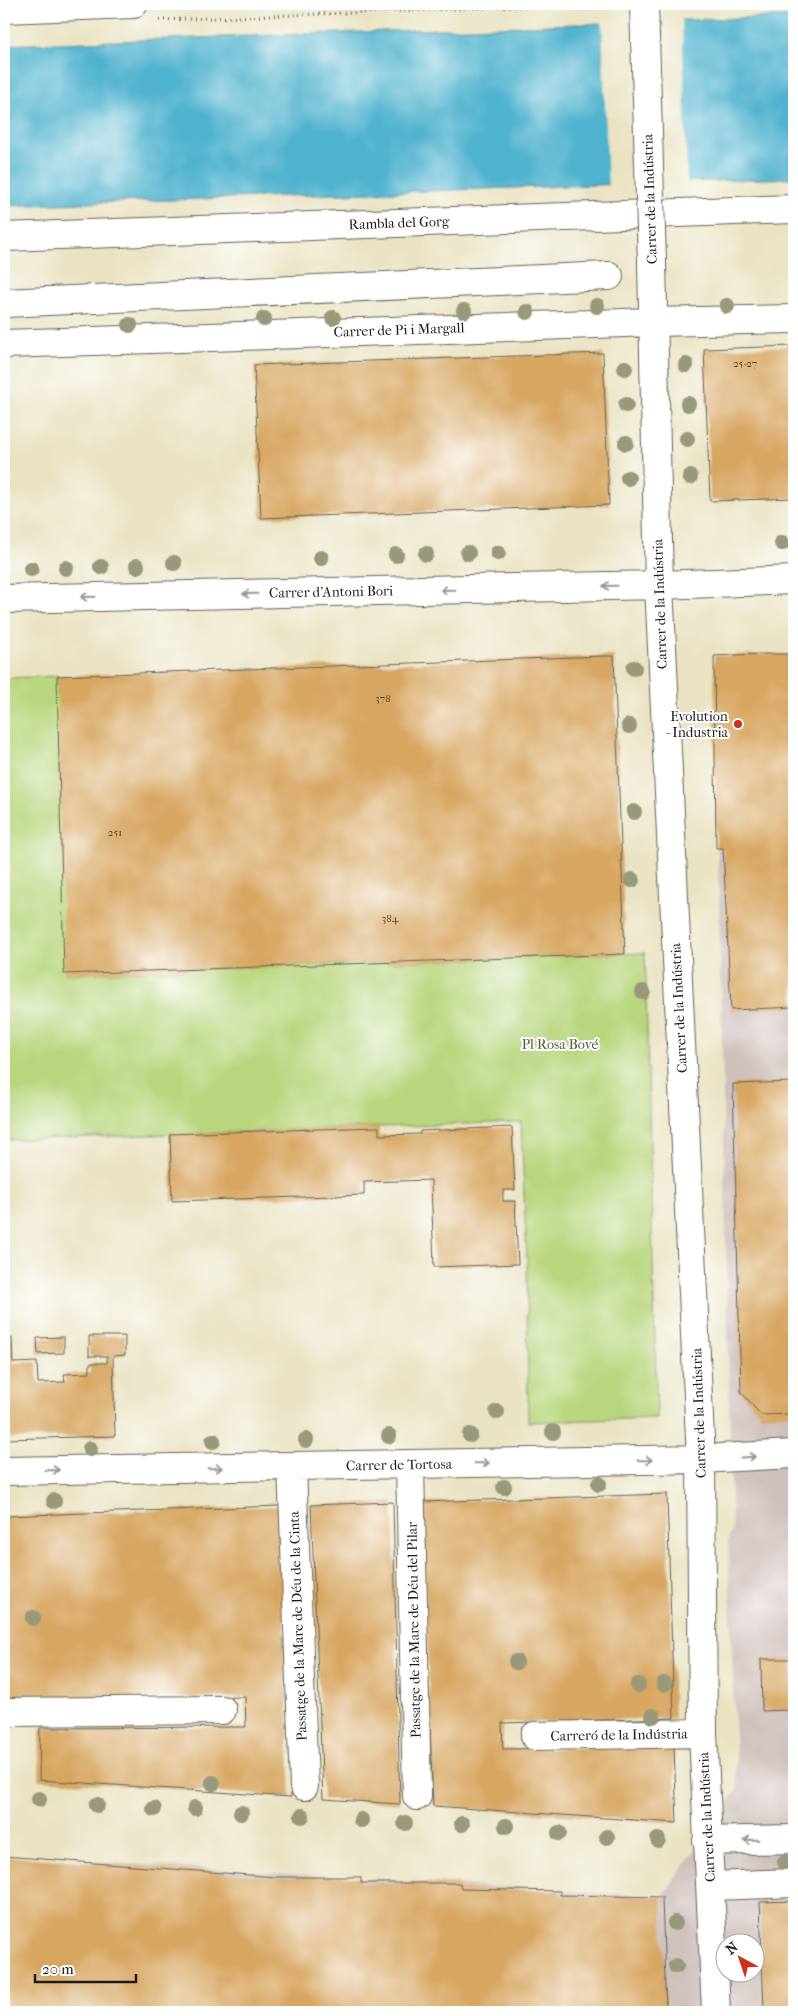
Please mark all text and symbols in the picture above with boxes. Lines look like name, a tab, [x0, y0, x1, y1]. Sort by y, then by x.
street label: Carrer de la Indústria	[639, 133, 661, 264]
street label: Rambla del Gorg	[348, 213, 450, 233]
street label: Carrer de Pi i Margall	[333, 319, 465, 341]
house number: 25-27	[733, 357, 757, 370]
street label: Carrer de la Indústria	[649, 538, 671, 669]
one-way arrow	[602, 581, 618, 591]
street label: Carrer d'Antoni Bori	[269, 582, 393, 602]
one-way arrow	[440, 585, 456, 595]
one-way arrow	[243, 589, 259, 599]
one-way arrow	[80, 592, 96, 602]
house number: 378	[375, 692, 391, 705]
place label: Evolution - Industria	[666, 708, 729, 741]
marker: Evolution - Industria	[732, 718, 744, 730]
house number: 251	[108, 826, 122, 839]
house number: 384	[382, 912, 399, 925]
street label: Carrer de la Indústria	[667, 942, 691, 1073]
park label: Pl Rosa Bové	[522, 1036, 598, 1053]
street label: Carrer de la Indústria	[688, 1347, 710, 1478]
one-way arrow	[739, 1452, 755, 1461]
one-way arrow	[636, 1455, 653, 1465]
street label: Carrer de Tortosa	[346, 1456, 453, 1474]
one-way arrow	[474, 1458, 490, 1468]
one-way arrow	[206, 1463, 223, 1473]
one-way arrow	[44, 1465, 60, 1475]
street label: Passatge de la Mare de Déu de la Cinta	[285, 1510, 311, 1741]
street label: Passatge de la Mare de Déu del Pilar	[404, 1522, 424, 1738]
street label: Carreró de la Indústria	[550, 1725, 688, 1745]
street label: Carrer de la Indústria	[695, 1751, 719, 1882]
one-way arrow	[743, 1835, 759, 1845]
north arrow	[716, 1934, 766, 1984]
text: N	[722, 1938, 742, 1958]
scale bar	[35, 1951, 136, 1983]
text: 20 m	[42, 1960, 74, 1978]

